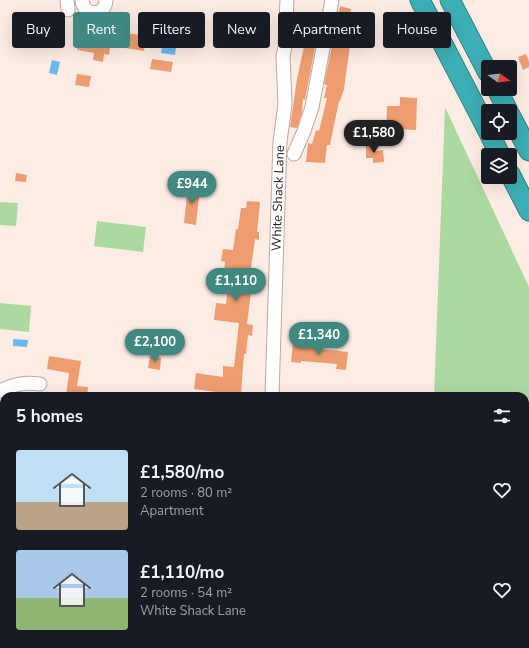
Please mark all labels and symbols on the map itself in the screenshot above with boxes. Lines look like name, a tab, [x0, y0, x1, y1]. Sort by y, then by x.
north arrow	[481, 60, 517, 96]
pin: £1,580	[341, 120, 407, 154]
street label: White Shack Lane	[268, 145, 289, 251]
pin: £944	[168, 171, 216, 205]
pin: £1,110	[203, 268, 269, 302]
pin: £1,340	[286, 322, 352, 356]
pin: £2,100	[122, 329, 188, 363]

